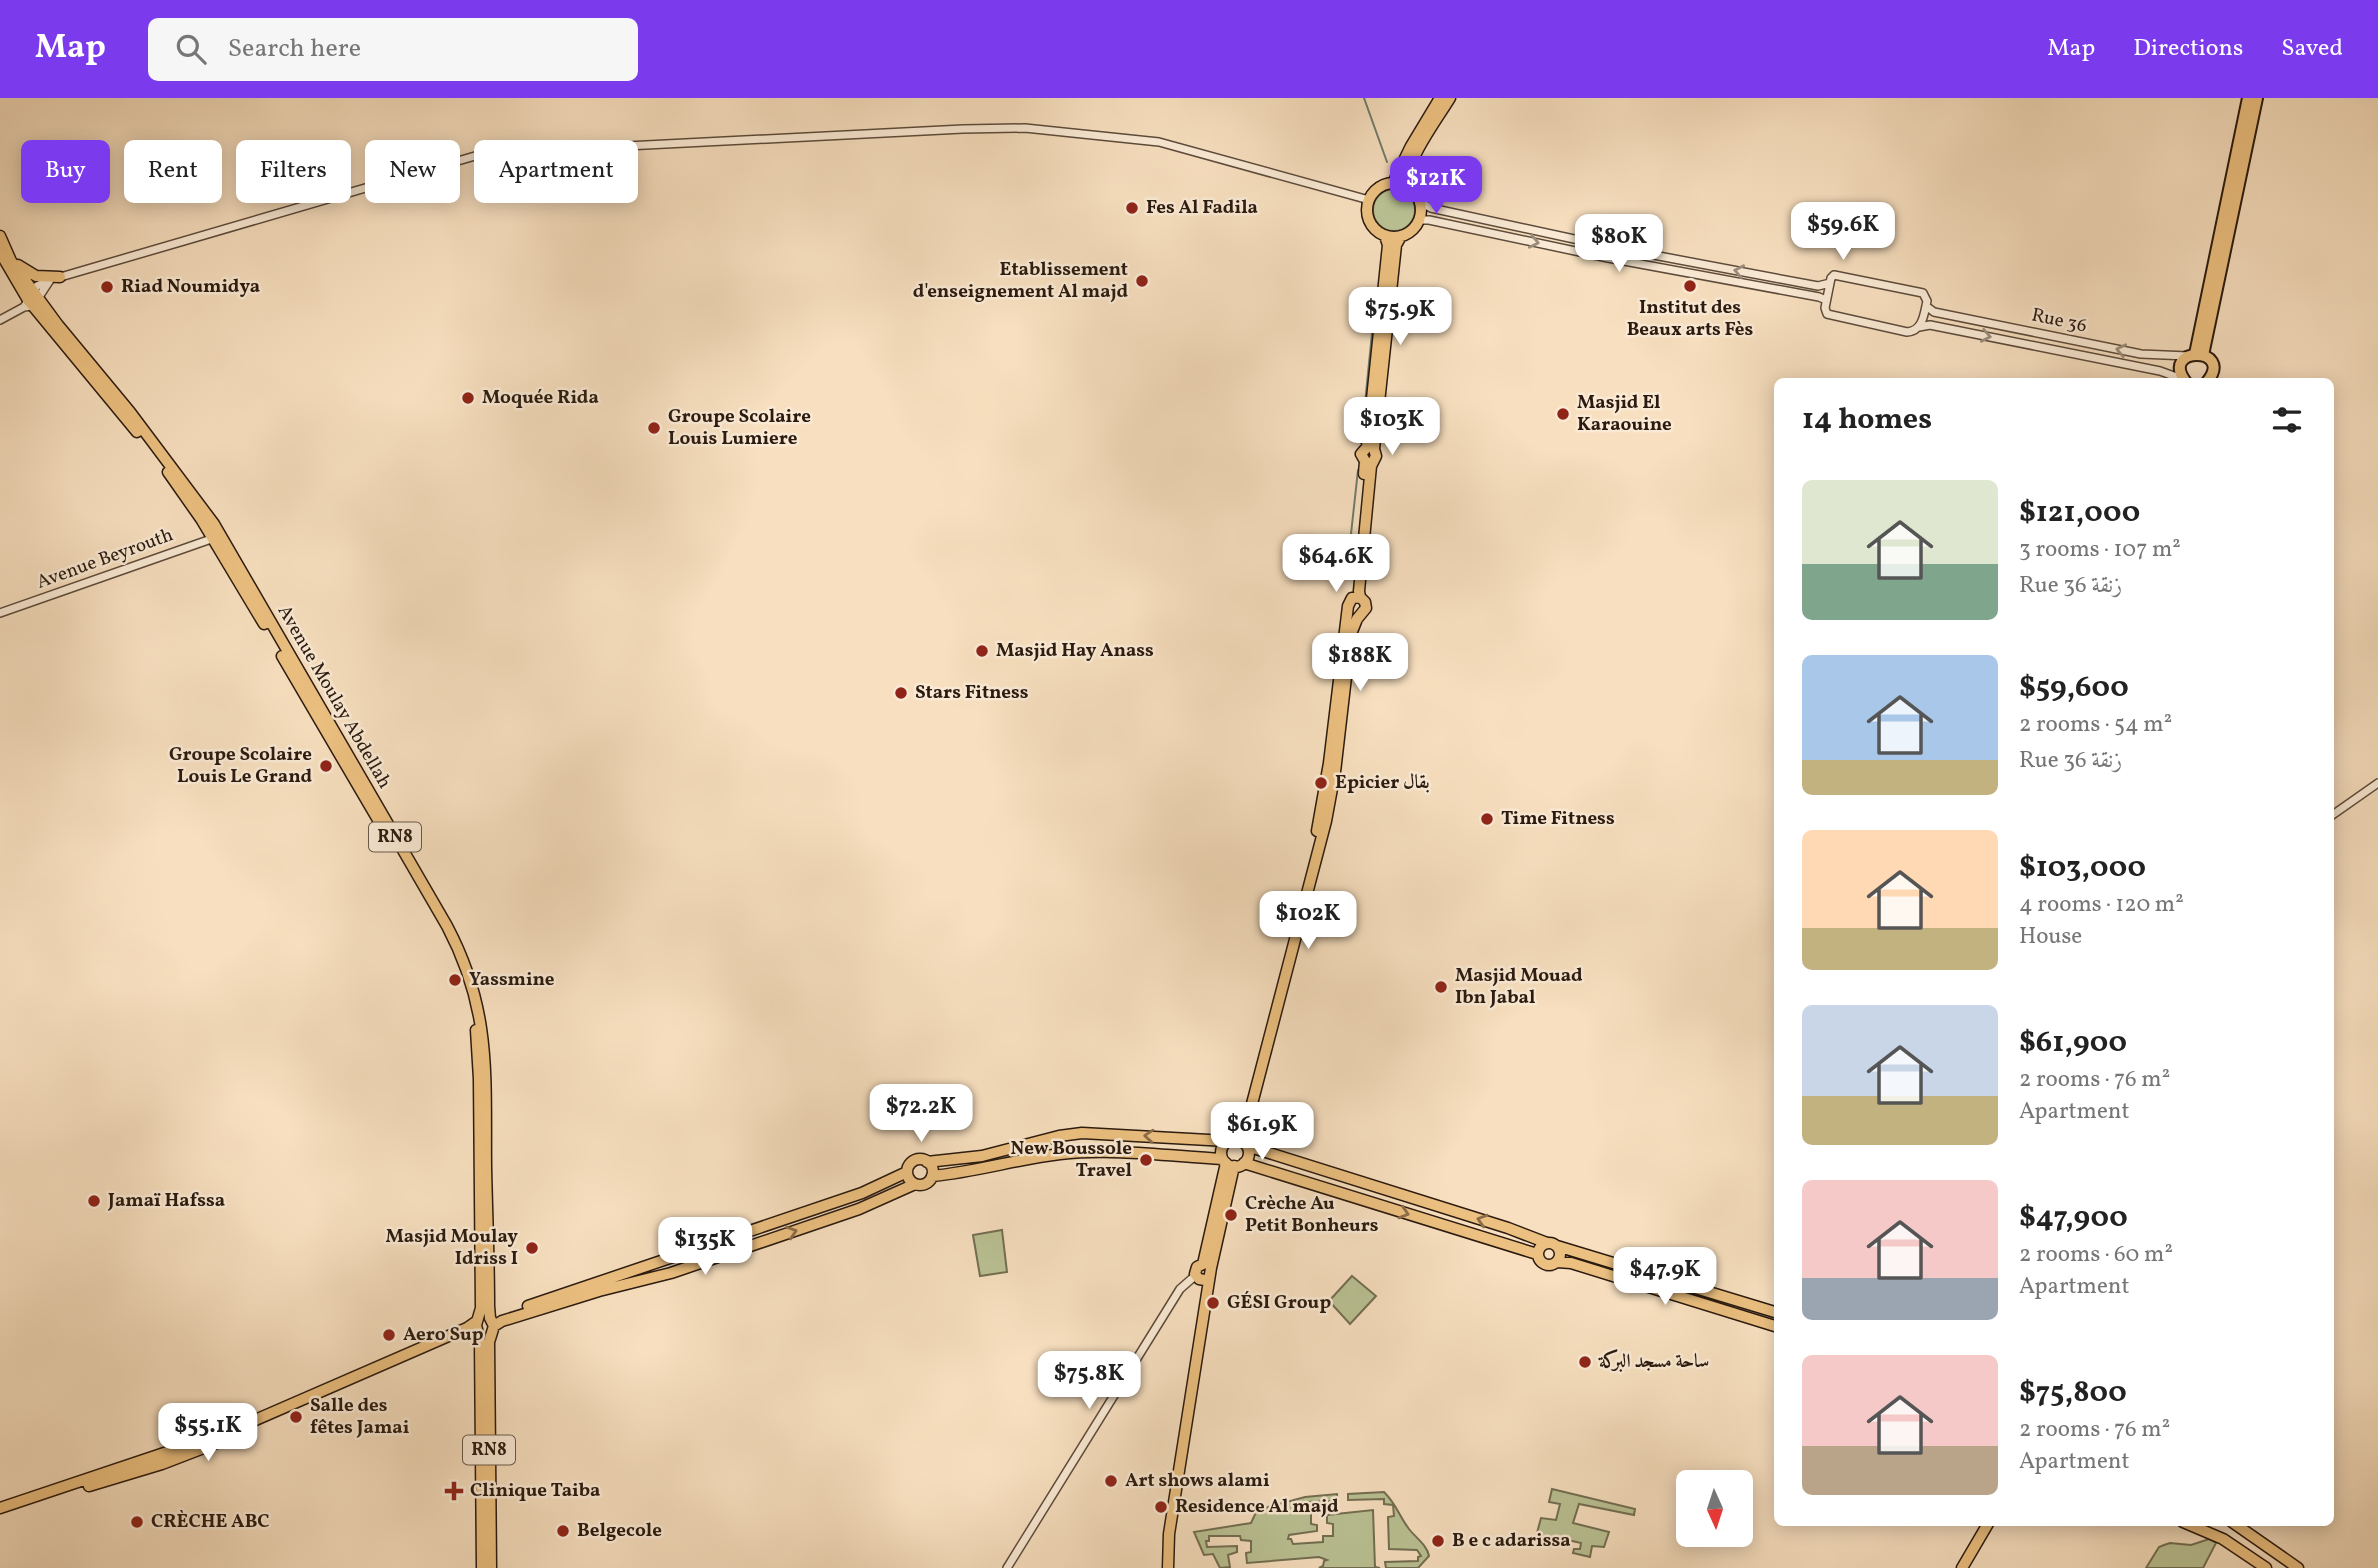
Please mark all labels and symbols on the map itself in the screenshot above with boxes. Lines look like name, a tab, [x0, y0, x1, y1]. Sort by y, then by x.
pin: $121K	[1387, 156, 1485, 216]
place label: Fes Al Fadila	[1146, 195, 1258, 221]
marker: Fes Al Fadila	[1124, 200, 1140, 216]
pin: $59.6K	[1786, 202, 1900, 262]
pin: $80K	[1578, 214, 1660, 274]
one-way arrow	[1528, 234, 1540, 249]
place label: Etablissement d'enseignement Al majd	[913, 257, 1128, 305]
one-way arrow	[1733, 264, 1745, 279]
marker: Etablissement d'enseignement Al majd	[1134, 273, 1150, 289]
place label: Riad Noumidya	[121, 274, 260, 300]
marker: Institut des Beaux arts Fès	[1682, 278, 1698, 294]
marker: Riad Noumidya	[99, 279, 115, 295]
pin: $75.9K	[1343, 288, 1457, 347]
place label: Institut des Beaux arts Fès	[1627, 295, 1754, 343]
street label: Rue 36	[2029, 302, 2089, 340]
one-way arrow	[1980, 328, 1992, 343]
one-way arrow	[2115, 343, 2127, 358]
place label: Moquée Rida	[482, 385, 599, 411]
marker: Moquée Rida	[460, 390, 476, 406]
place label: Masjid El Karaouine	[1577, 390, 1672, 438]
pin: $103K	[1343, 398, 1441, 457]
place label: Groupe Scolaire Louis Lumiere	[668, 404, 811, 452]
marker: Masjid El Karaouine	[1555, 406, 1571, 422]
marker: Groupe Scolaire Louis Lumiere	[646, 420, 662, 436]
street label: Avenue Beyrouth	[33, 522, 177, 596]
pin: $64.6K	[1279, 534, 1393, 594]
street label: Avenue Moulay Abdellah	[271, 601, 397, 793]
pin: $188K	[1311, 634, 1409, 693]
place label: Masjid Hay Anass	[996, 638, 1154, 664]
marker: Masjid Hay Anass	[974, 643, 990, 659]
place label: Stars Fitness	[915, 680, 1029, 706]
marker: Stars Fitness	[893, 685, 909, 701]
place label: Groupe Scolaire Louis Le Grand	[169, 742, 312, 790]
marker: Groupe Scolaire Louis Le Grand	[318, 758, 334, 774]
place label: Epicier بقال	[1335, 770, 1430, 796]
marker: Epicier بقال	[1313, 775, 1329, 791]
place label: Time Fitness	[1501, 806, 1615, 832]
marker: Time Fitness	[1479, 811, 1495, 827]
road number: RN8	[369, 822, 421, 852]
pin: $102K	[1259, 892, 1357, 951]
place label: Masjid Mouad Ibn Jabal	[1455, 963, 1583, 1011]
place label: Yassmine	[469, 967, 555, 993]
marker: Yassmine	[447, 972, 463, 988]
marker: Masjid Mouad Ibn Jabal	[1433, 979, 1449, 995]
pin: $72.2K	[864, 1084, 978, 1144]
pin: $61.9K	[1205, 1102, 1319, 1162]
one-way arrow	[1143, 1129, 1154, 1144]
place label: New Boussole Travel	[1011, 1136, 1132, 1184]
marker: New Boussole Travel	[1138, 1152, 1154, 1168]
place label: Jamaï Hafssa	[107, 1188, 225, 1214]
place label: Crèche Au Petit Bonheurs	[1245, 1191, 1379, 1239]
marker: Jamaï Hafssa	[86, 1193, 102, 1209]
one-way arrow	[1397, 1204, 1409, 1219]
marker: Crèche Au Petit Bonheurs	[1223, 1207, 1239, 1223]
one-way arrow	[1477, 1214, 1489, 1229]
pin: $135K	[656, 1218, 754, 1277]
place label: Masjid Moulay Idriss I	[385, 1224, 518, 1272]
one-way arrow	[785, 1225, 797, 1240]
marker: Masjid Moulay Idriss I	[524, 1240, 540, 1256]
pin: $47.9K	[1608, 1248, 1722, 1307]
place label: GÉSI Group	[1227, 1290, 1331, 1316]
marker: GÉSI Group	[1205, 1295, 1221, 1311]
place label: Aero Sup	[403, 1322, 484, 1348]
marker: Aero Sup	[381, 1327, 397, 1343]
place label: ساحة مسجد البركة	[1598, 1349, 1709, 1375]
pin: $75.8K	[1032, 1352, 1146, 1411]
marker: ساحة مسجد البركة	[1577, 1354, 1593, 1370]
place label: Salle des fêtes Jamai	[310, 1393, 410, 1441]
pin: $55.1K	[151, 1404, 265, 1463]
marker: Salle des fêtes Jamai	[288, 1409, 304, 1425]
road number: RN8	[463, 1436, 515, 1464]
place label: Art shows alami	[1125, 1468, 1270, 1494]
north arrow	[1676, 1470, 1754, 1547]
marker: Art shows alami	[1103, 1473, 1119, 1489]
place label: Clinique Taiba	[470, 1478, 600, 1504]
marker: Clinique Taiba	[444, 1481, 464, 1501]
place label: Residence Al majd	[1175, 1494, 1339, 1520]
marker: Residence Al majd	[1153, 1499, 1169, 1515]
place label: CRÈCHE ABC	[151, 1509, 270, 1535]
marker: CRÈCHE ABC	[129, 1514, 145, 1530]
place label: Belgecole	[577, 1518, 662, 1544]
marker: Belgecole	[555, 1523, 571, 1539]
place label: B e c adarissa	[1452, 1528, 1571, 1554]
marker: B e c adarissa	[1430, 1533, 1446, 1549]

